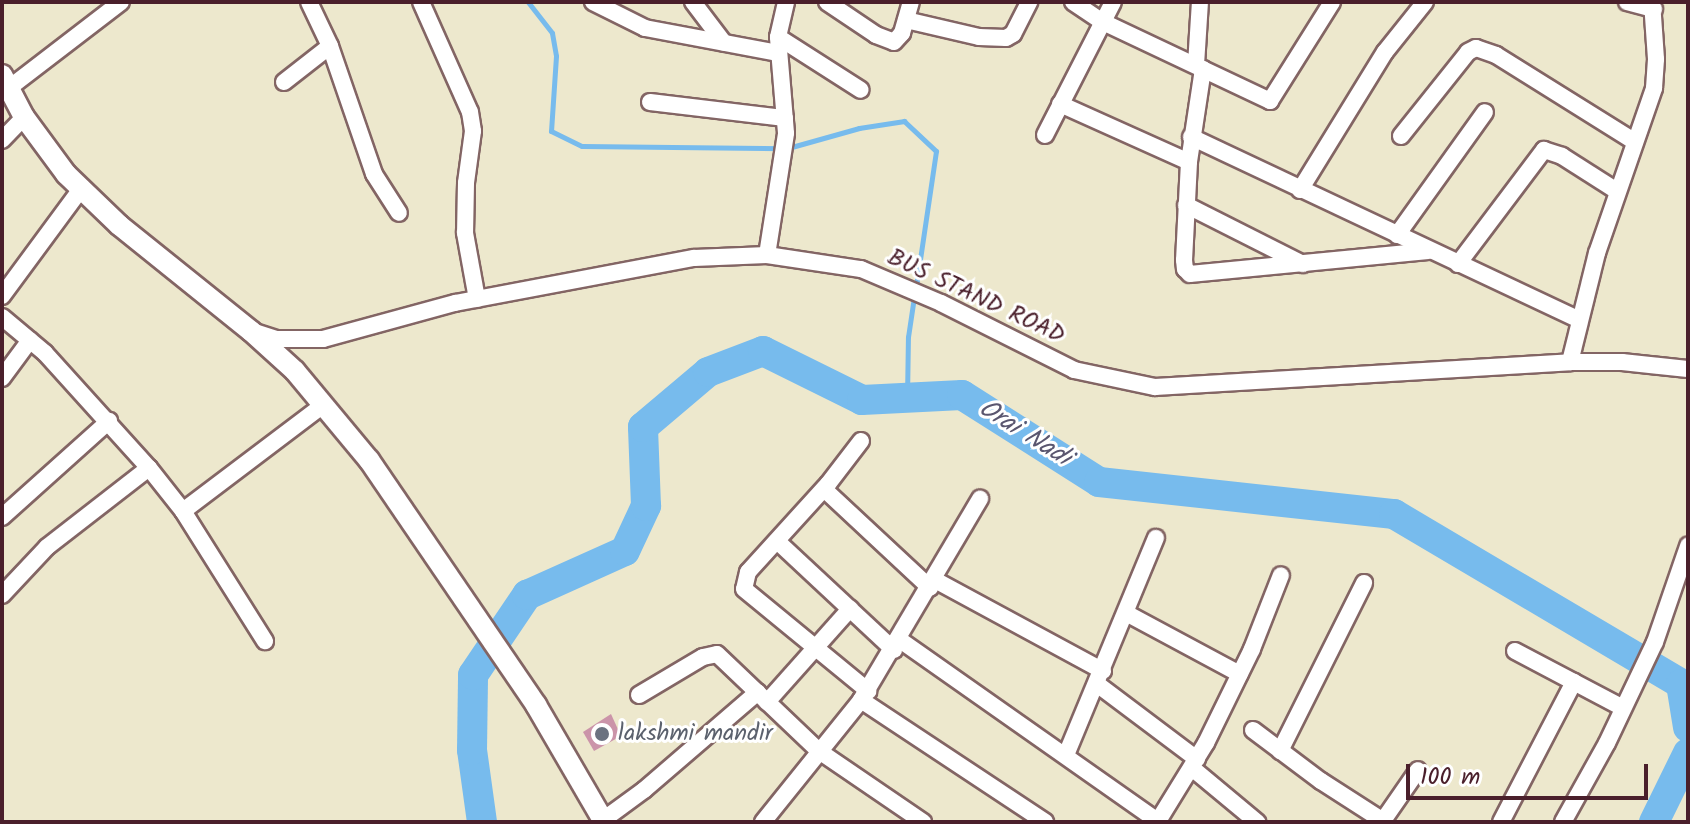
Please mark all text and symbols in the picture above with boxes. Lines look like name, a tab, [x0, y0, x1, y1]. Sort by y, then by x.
street label: BUS STAND ROAD	[883, 243, 1069, 351]
water label: Orai Nadi	[972, 394, 1076, 474]
place label: lakshmi mandir	[618, 720, 773, 748]
marker: lakshmi mandir	[593, 725, 611, 743]
scale bar	[1410, 748, 1652, 798]
text: 100 m	[1420, 758, 1480, 797]

